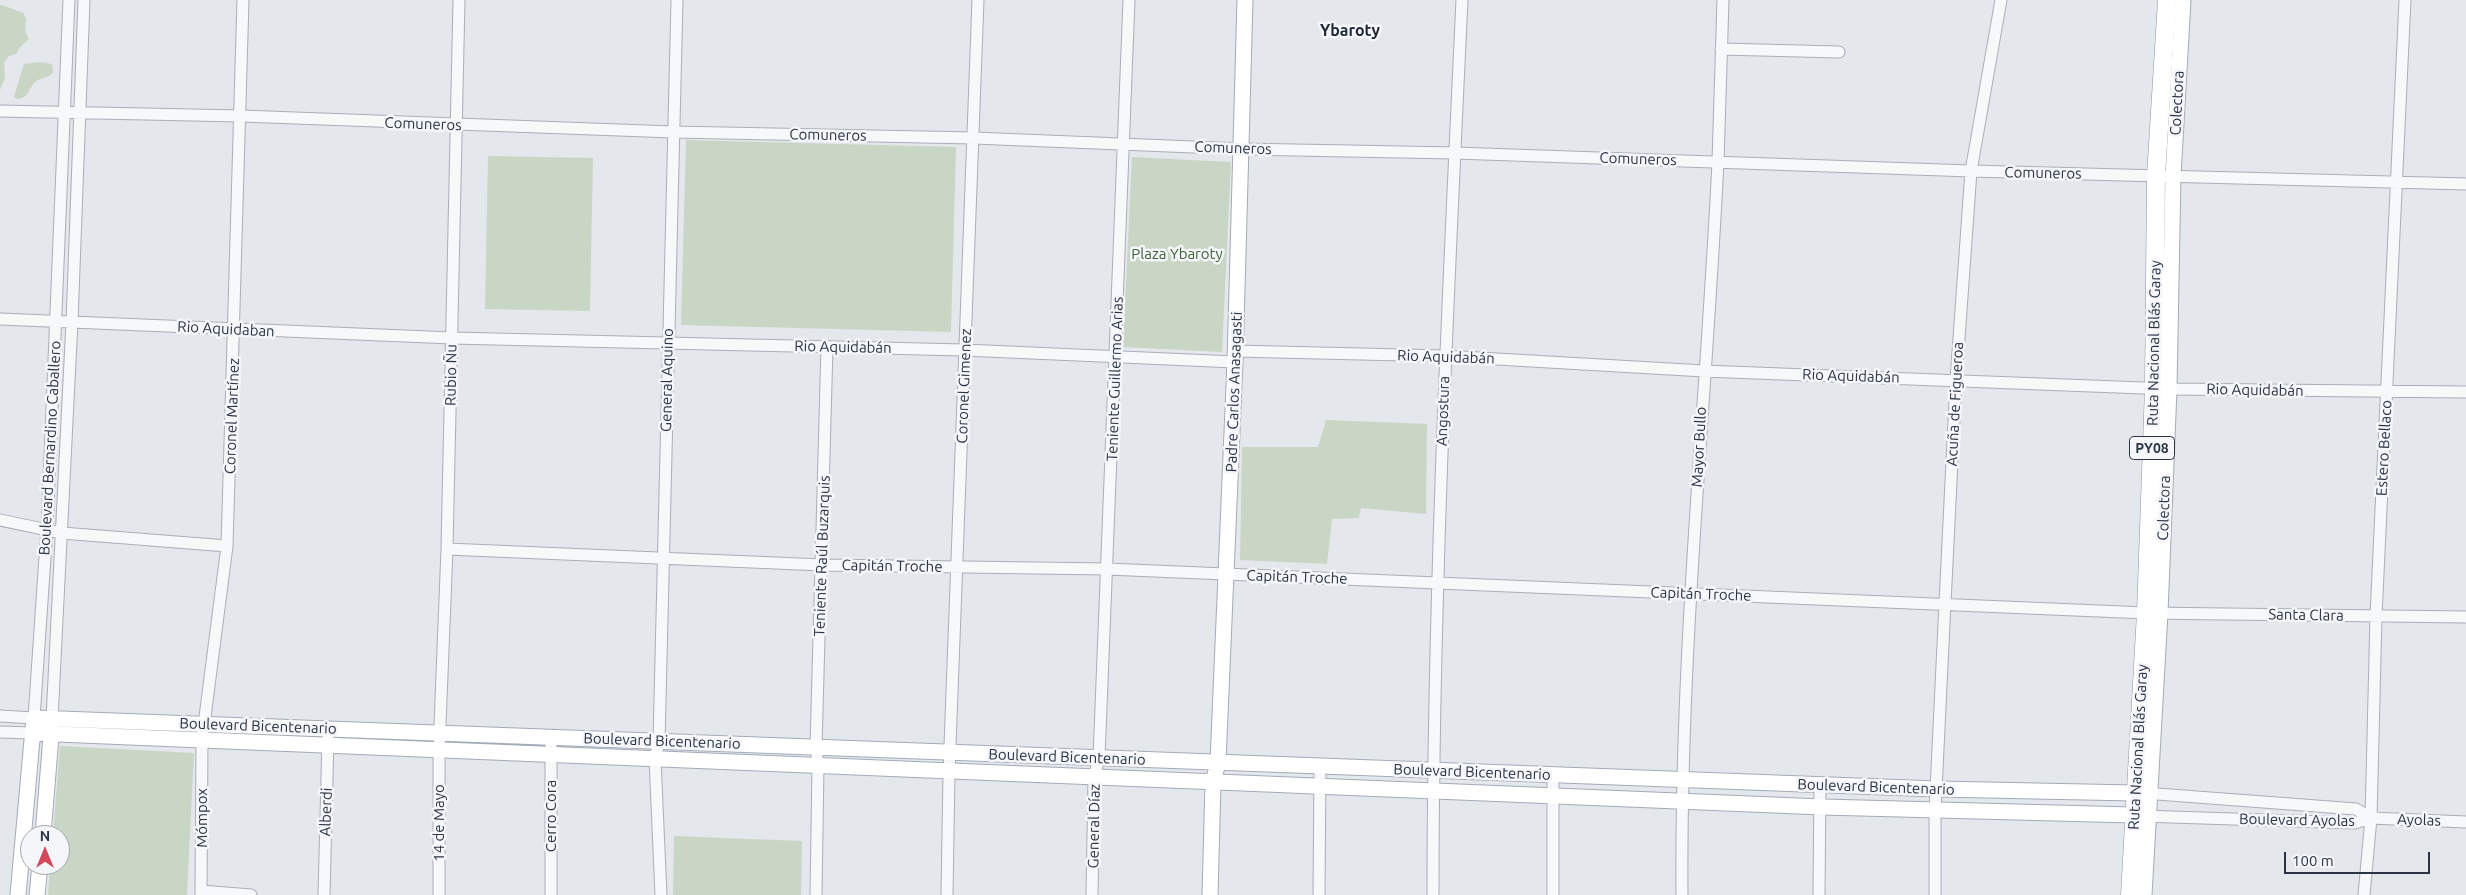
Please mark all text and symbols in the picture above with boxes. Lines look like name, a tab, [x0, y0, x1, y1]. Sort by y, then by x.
district label: Ybaroty	[1320, 21, 1380, 41]
street label: Colectora	[2166, 70, 2188, 136]
street label: Comuneros	[384, 114, 462, 134]
street label: Comuneros	[789, 125, 867, 145]
street label: Comuneros	[1194, 138, 1272, 158]
street label: Comuneros	[1599, 149, 1677, 169]
street label: Comuneros	[2004, 163, 2082, 183]
park label: Plaza Ybaroty	[1131, 245, 1223, 263]
street label: Ruta Nacional Blás Garay	[2144, 260, 2164, 426]
street label: Teniente Guillermo Arias	[1103, 296, 1127, 462]
street label: Padre Carlos Anasagasti	[1222, 311, 1246, 473]
street label: Rio Aquidaban	[177, 317, 275, 341]
street label: General Aquino	[657, 328, 677, 432]
street label: Coronel Gimenez	[953, 328, 975, 444]
street label: Rio Aquidabán	[794, 337, 892, 357]
street label: Boulevard Bernardino Caballero	[35, 340, 65, 556]
street label: Acuña de Figueroa	[1943, 341, 1967, 467]
street label: Rubio Ñu	[441, 344, 461, 406]
street label: Rio Aquidabán	[1397, 346, 1495, 368]
street label: Coronel Martínez	[221, 358, 243, 474]
street label: Rio Aquidabán	[1802, 365, 1900, 387]
street label: Angostura	[1433, 376, 1453, 446]
street label: Rio Aquidabán	[2206, 380, 2304, 400]
street label: Estero Bellaco	[2372, 400, 2396, 496]
street label: Mayor Bullo	[1688, 406, 1710, 488]
road number: PY08	[2130, 436, 2174, 459]
street label: Teniente Raúl Buzarquis	[810, 475, 834, 637]
street label: Colectora	[2154, 475, 2174, 541]
street label: Capitán Troche	[841, 556, 943, 576]
street label: Capitán Troche	[1246, 566, 1348, 588]
street label: Capitán Troche	[1650, 583, 1752, 605]
street label: Santa Clara	[2268, 605, 2344, 625]
street label: Ruta Nacional Blás Garay	[2125, 664, 2151, 830]
street label: Boulevard Bicentenario	[179, 714, 337, 738]
street label: Boulevard Bicentenario	[583, 729, 741, 753]
street label: Boulevard Bicentenario	[988, 745, 1146, 769]
street label: Boulevard Bicentenario	[1393, 760, 1551, 784]
street label: Boulevard Bicentenario	[1797, 775, 1955, 799]
street label: Cerro Cora	[542, 780, 560, 852]
street label: 14 de Mayo	[430, 784, 448, 862]
street label: General Díaz	[1084, 784, 1104, 868]
street label: Alberdi	[316, 787, 336, 837]
street label: Mómpox	[193, 788, 211, 848]
street label: Boulevard Ayolas	[2239, 810, 2355, 830]
street label: Ayolas	[2397, 810, 2441, 830]
north arrow	[20, 825, 70, 875]
text: N	[40, 828, 50, 844]
scale bar	[2286, 842, 2432, 874]
text: 100 m	[2292, 852, 2334, 869]

